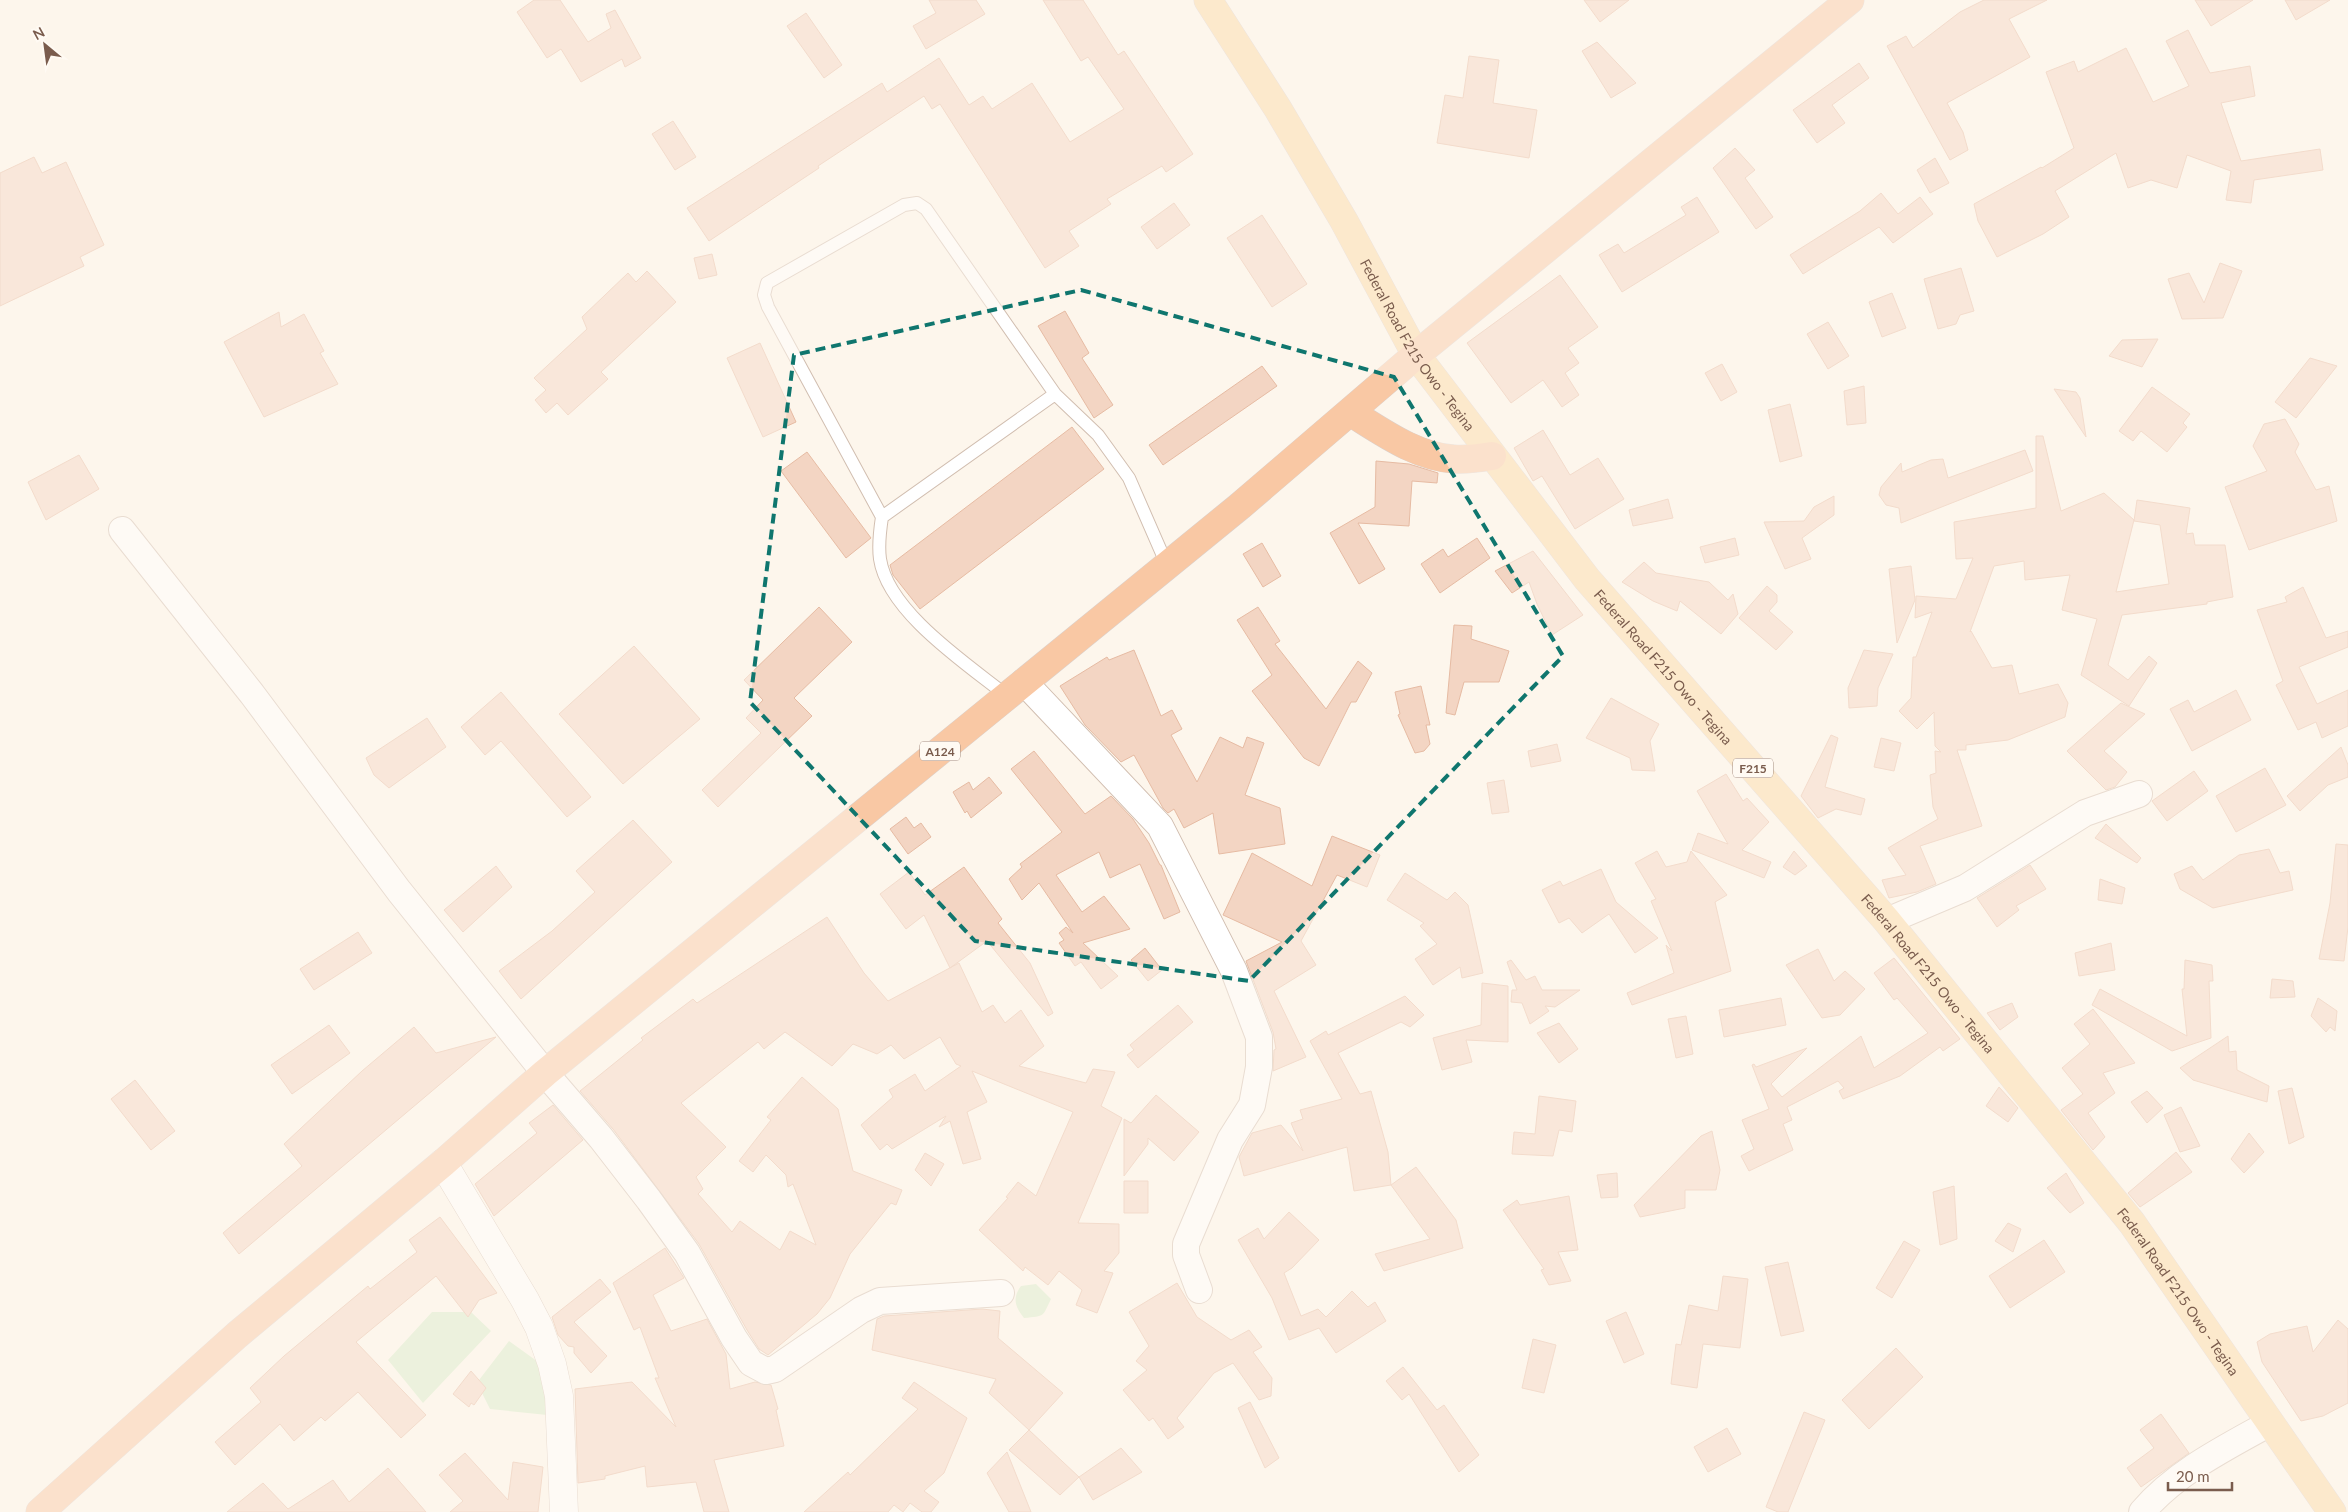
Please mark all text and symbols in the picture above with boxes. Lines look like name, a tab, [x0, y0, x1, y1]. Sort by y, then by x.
north arrow	[20, 20, 70, 70]
text: N	[30, 23, 47, 43]
street label: Federal Road F215 Owo - Tegina	[1357, 256, 1479, 434]
street label: Federal Road F215 Owo - Tegina	[1591, 585, 1736, 748]
road number: A124	[920, 741, 960, 760]
road number: F215	[1733, 758, 1773, 778]
street label: Federal Road F215 Owo - Tegina	[1858, 890, 1999, 1056]
street label: Federal Road F215 Owo - Tegina	[2114, 1204, 2243, 1378]
scale bar	[2168, 1460, 2232, 1492]
text: 20 m	[2176, 1467, 2210, 1485]

